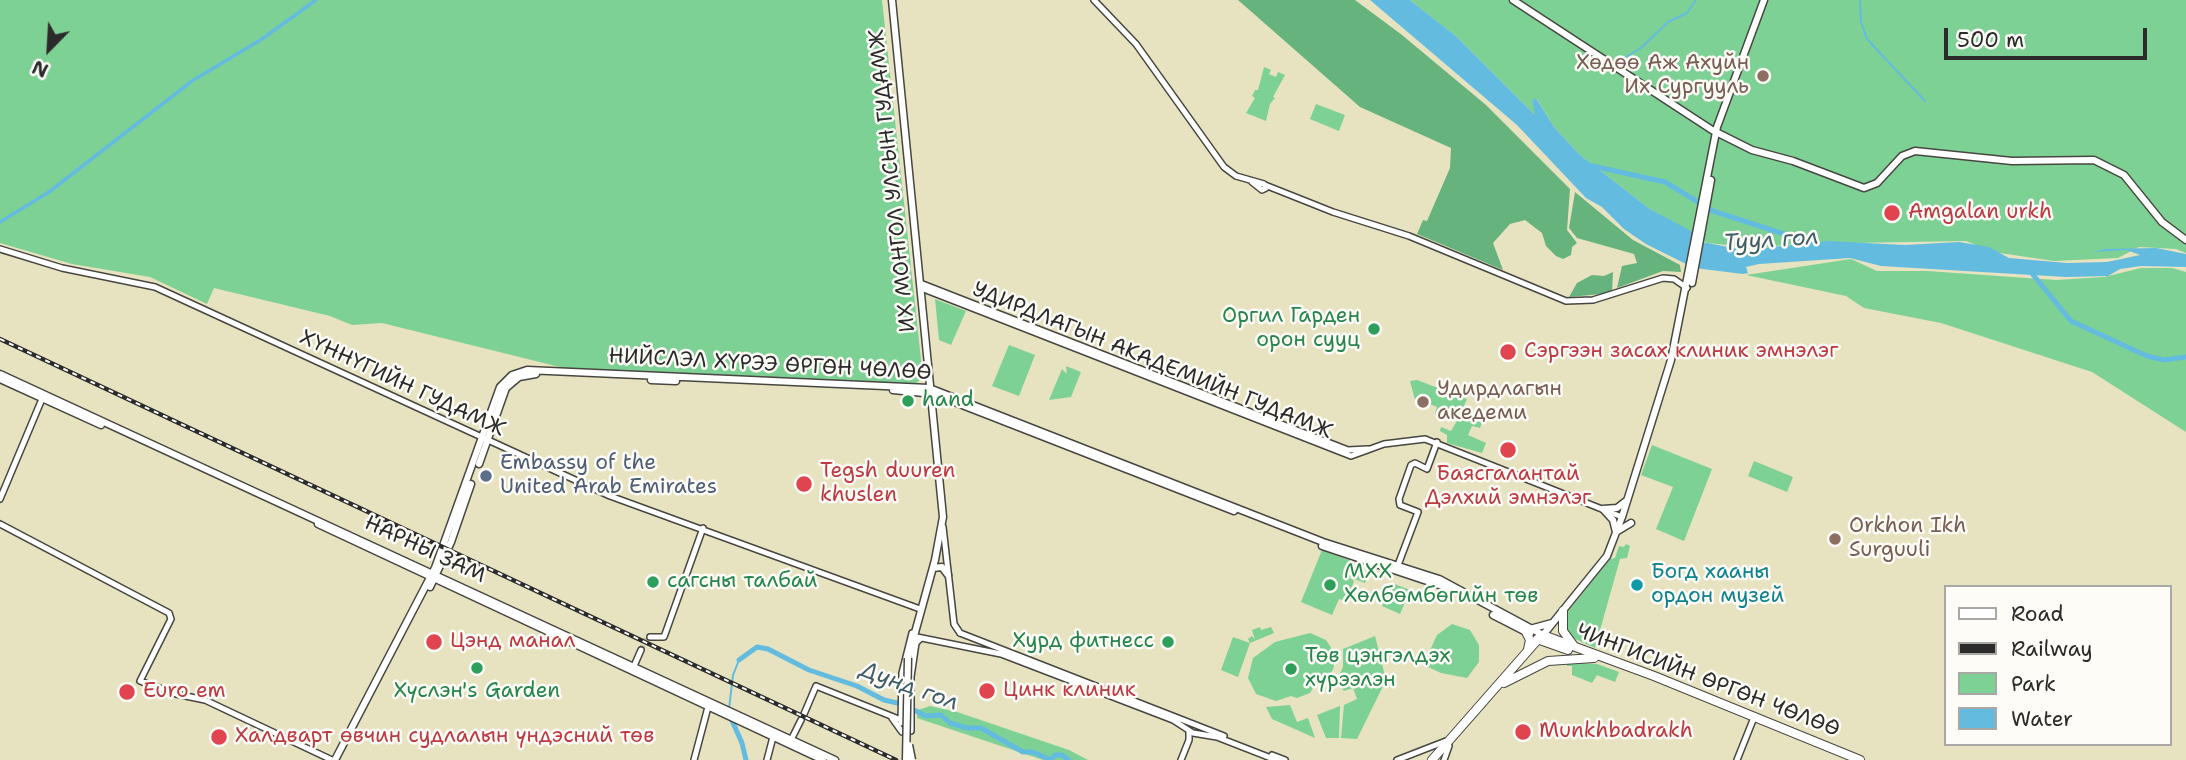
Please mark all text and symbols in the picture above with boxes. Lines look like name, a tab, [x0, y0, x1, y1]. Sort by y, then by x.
north arrow	[14, 14, 84, 84]
scale bar	[1948, 14, 2151, 58]
text: 500 m	[1957, 26, 2024, 54]
street label: ИХ МОНГОЛ УЛСЫН ГУДАМЖ	[865, 29, 921, 333]
place label: Хөдөө Аж Ахуйн Их Сургууль	[1576, 51, 1749, 101]
text: N	[28, 54, 52, 83]
marker: Хөдөө Аж Ахуйн Их Сургууль	[1755, 68, 1771, 84]
place label: Amgalan urkh	[1908, 200, 2052, 226]
marker: Amgalan urkh	[1882, 203, 1902, 223]
water label: Туул гол	[1723, 224, 1819, 258]
street label: УДИРДЛАГЫН АКАДЕМИЙН ГУДАМЖ	[969, 277, 1335, 445]
place label: Оргил Гарден орон сууц	[1222, 304, 1360, 354]
marker: Оргил Гарден орон сууц	[1366, 321, 1382, 337]
street label: ХҮННҮГИЙН ГУДАМЖ	[296, 325, 508, 443]
place label: Сэргээн засах клиник эмнэлэг	[1524, 339, 1839, 365]
marker: Сэргээн засах клиник эмнэлэг	[1498, 342, 1518, 362]
street label: НИЙСЛЭЛ ХҮРЭЭ ӨРГӨН ЧӨЛӨӨ	[608, 344, 932, 386]
place label: Удирдлагын акедеми	[1437, 377, 1562, 427]
place label: hand	[922, 388, 974, 414]
marker: hand	[900, 393, 916, 409]
marker: Удирдлагын акедеми	[1415, 394, 1431, 410]
marker: Баясгалантай Дэлхий эмнэлэг	[1498, 440, 1518, 460]
place label: Embassy of the United Arab Emirates	[500, 451, 717, 501]
place label: Tegsh duuren khuslen	[820, 459, 955, 509]
place label: Баясгалантай Дэлхий эмнэлэг	[1425, 462, 1591, 512]
marker: Embassy of the United Arab Emirates	[478, 468, 494, 484]
marker: Tegsh duuren khuslen	[794, 474, 814, 494]
street label: НАРНЫ ЗАМ	[360, 511, 490, 589]
place label: Orkhon Ikh Surguuli	[1849, 514, 1966, 564]
marker: Orkhon Ikh Surguuli	[1827, 531, 1843, 547]
place label: МХХ Хөлбөмбөгийн төв	[1344, 560, 1538, 610]
place label: Богд хааны ордон музей	[1651, 560, 1784, 610]
place label: сагсны талбай	[667, 569, 818, 595]
marker: сагсны талбай	[645, 574, 661, 590]
marker: МХХ Хөлбөмбөгийн төв	[1322, 577, 1338, 593]
marker: Богд хааны ордон музей	[1629, 577, 1645, 593]
legend	[1944, 585, 2172, 746]
text: Road	[2011, 600, 2064, 628]
street label: ЧИНГИСИЙН ӨРГӨН ЧӨЛӨӨ	[1573, 619, 1843, 743]
place label: Цэнд манал	[450, 629, 575, 655]
place label: Хурд фитнесс	[1012, 629, 1154, 655]
marker: Цэнд манал	[424, 632, 444, 652]
marker: Хурд фитнесс	[1160, 634, 1176, 650]
text: Railway	[2011, 635, 2093, 663]
place label: Төв цэнгэлдэх хүрээлэн	[1305, 644, 1450, 694]
water label: Дунд гол	[856, 656, 962, 718]
marker: Хүслэн's Garden	[469, 660, 485, 676]
marker: Төв цэнгэлдэх хүрээлэн	[1283, 661, 1299, 677]
text: Park	[2011, 670, 2056, 698]
place label: Цинк клиник	[1003, 678, 1136, 704]
place label: Euro em	[143, 679, 226, 705]
place label: Хүслэн's Garden	[394, 679, 560, 705]
marker: Цинк клиник	[977, 681, 997, 701]
marker: Euro em	[117, 682, 137, 702]
text: Water	[2011, 705, 2073, 733]
place label: Munkhbadrakh	[1539, 719, 1693, 745]
marker: Munkhbadrakh	[1513, 722, 1533, 742]
place label: Халдварт өвчин судлалын үндэсний төв	[235, 724, 654, 750]
marker: Халдварт өвчин судлалын үндэсний төв	[209, 727, 229, 747]

